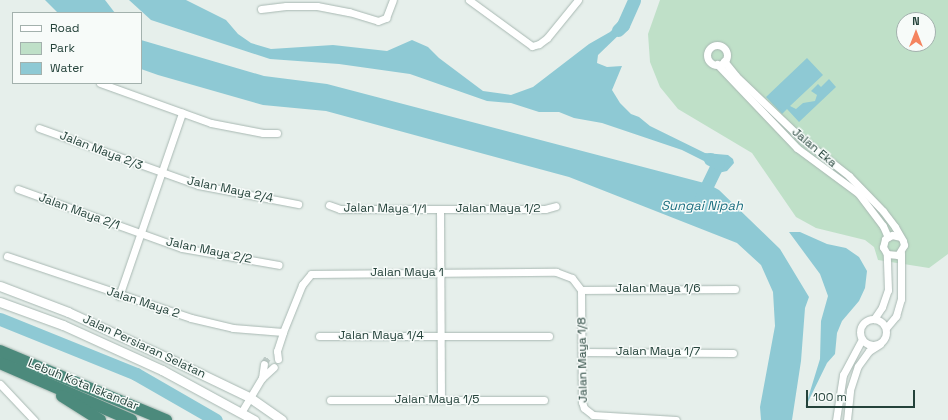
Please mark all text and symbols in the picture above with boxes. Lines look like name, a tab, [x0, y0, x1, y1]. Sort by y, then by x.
legend	[12, 12, 142, 84]
north arrow	[896, 12, 936, 52]
text: N	[912, 14, 920, 28]
text: Road	[50, 20, 79, 36]
text: Park	[50, 40, 75, 56]
text: Water	[50, 60, 84, 76]
street label: Jalan Eka	[789, 125, 839, 171]
street label: Jalan Maya 2/3	[58, 129, 144, 173]
street label: Jalan Maya 2/4	[186, 174, 274, 206]
street label: Jalan Maya 2/1	[37, 191, 121, 233]
water label: Sungai Nipah	[661, 198, 743, 214]
street label: Jalan Maya 1/1	[343, 201, 427, 217]
street label: Jalan Maya 1/2	[455, 202, 541, 216]
street label: Jalan Maya 2/2	[165, 235, 253, 267]
street label: Jalan Maya 1	[370, 266, 444, 280]
street label: Jalan Maya 1/6	[615, 282, 701, 296]
street label: Jalan Maya 2	[105, 284, 181, 322]
street label: Jalan Persiaran Selatan	[80, 312, 208, 382]
street label: Jalan Maya 1/8	[575, 317, 591, 403]
street label: Jalan Maya 1/4	[338, 329, 424, 343]
street label: Jalan Maya 1/7	[616, 345, 700, 359]
street label: Lebuh Kota Iskandar	[26, 356, 140, 414]
scale bar	[808, 382, 917, 408]
text: 100 m	[813, 389, 847, 405]
street label: Jalan Maya 1/5	[394, 393, 480, 407]

